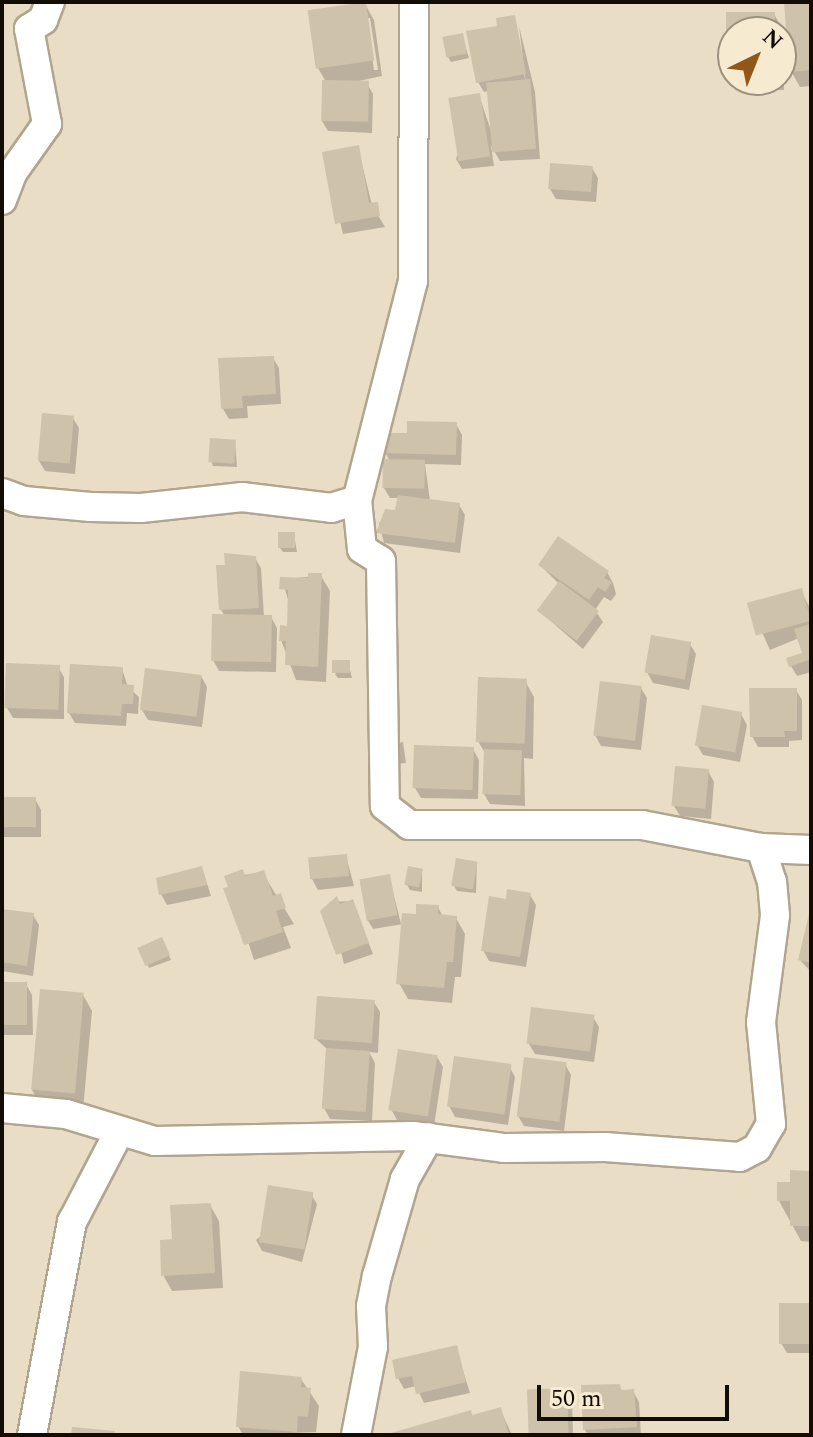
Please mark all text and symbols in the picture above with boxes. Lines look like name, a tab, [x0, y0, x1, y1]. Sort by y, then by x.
north arrow	[717, 16, 797, 96]
text: N	[755, 21, 790, 58]
scale bar	[541, 1369, 733, 1419]
text: 50 m	[551, 1381, 602, 1417]

